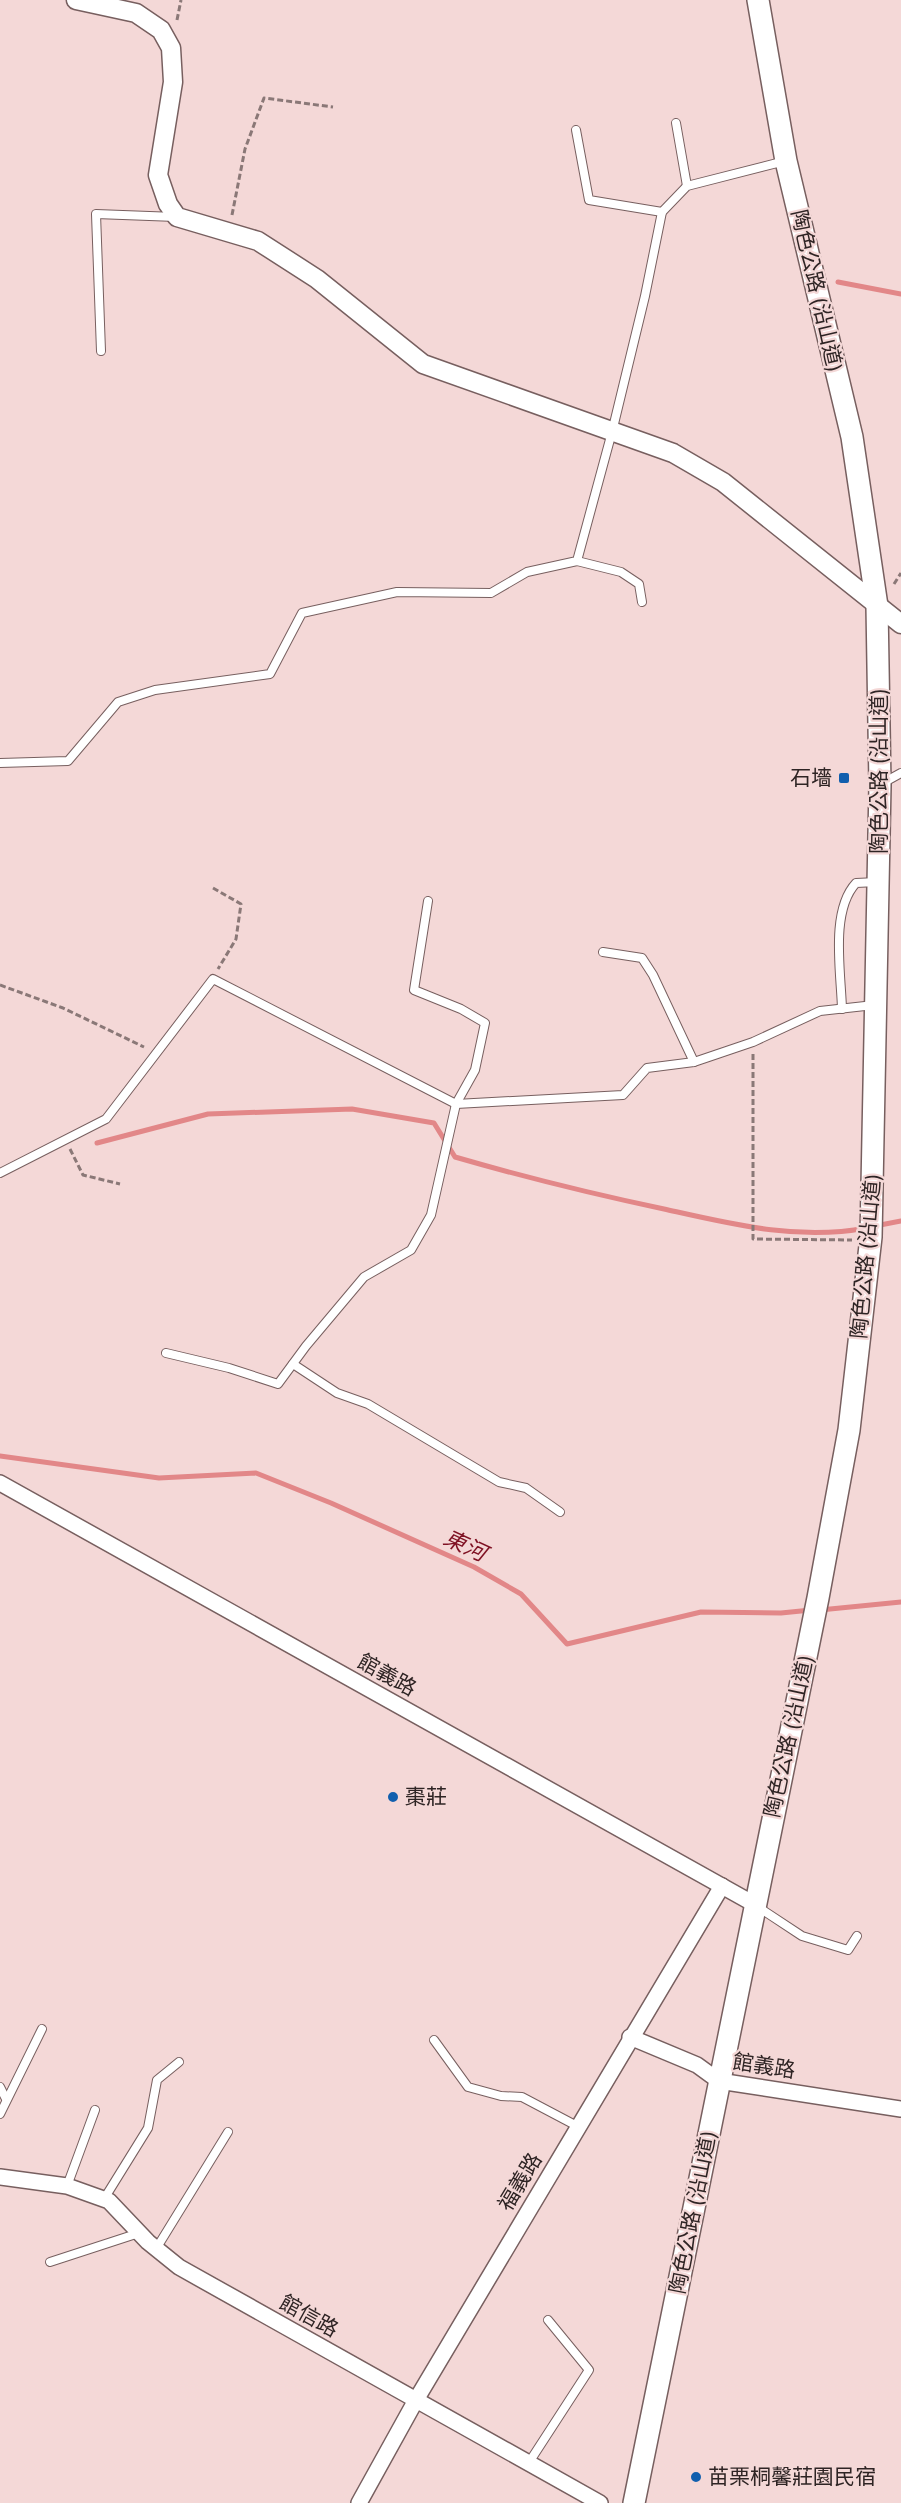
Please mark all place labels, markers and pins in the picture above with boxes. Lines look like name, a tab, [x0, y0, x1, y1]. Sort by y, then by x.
place label: 石墻	[790, 764, 832, 792]
marker: 石墻	[837, 771, 851, 785]
place label: 棗莊	[405, 1783, 447, 1811]
marker: 棗莊	[386, 1790, 400, 1804]
place label: 苗栗桐馨莊園民宿	[708, 2463, 876, 2491]
marker: 苗栗桐馨莊園民宿	[689, 2470, 703, 2484]

